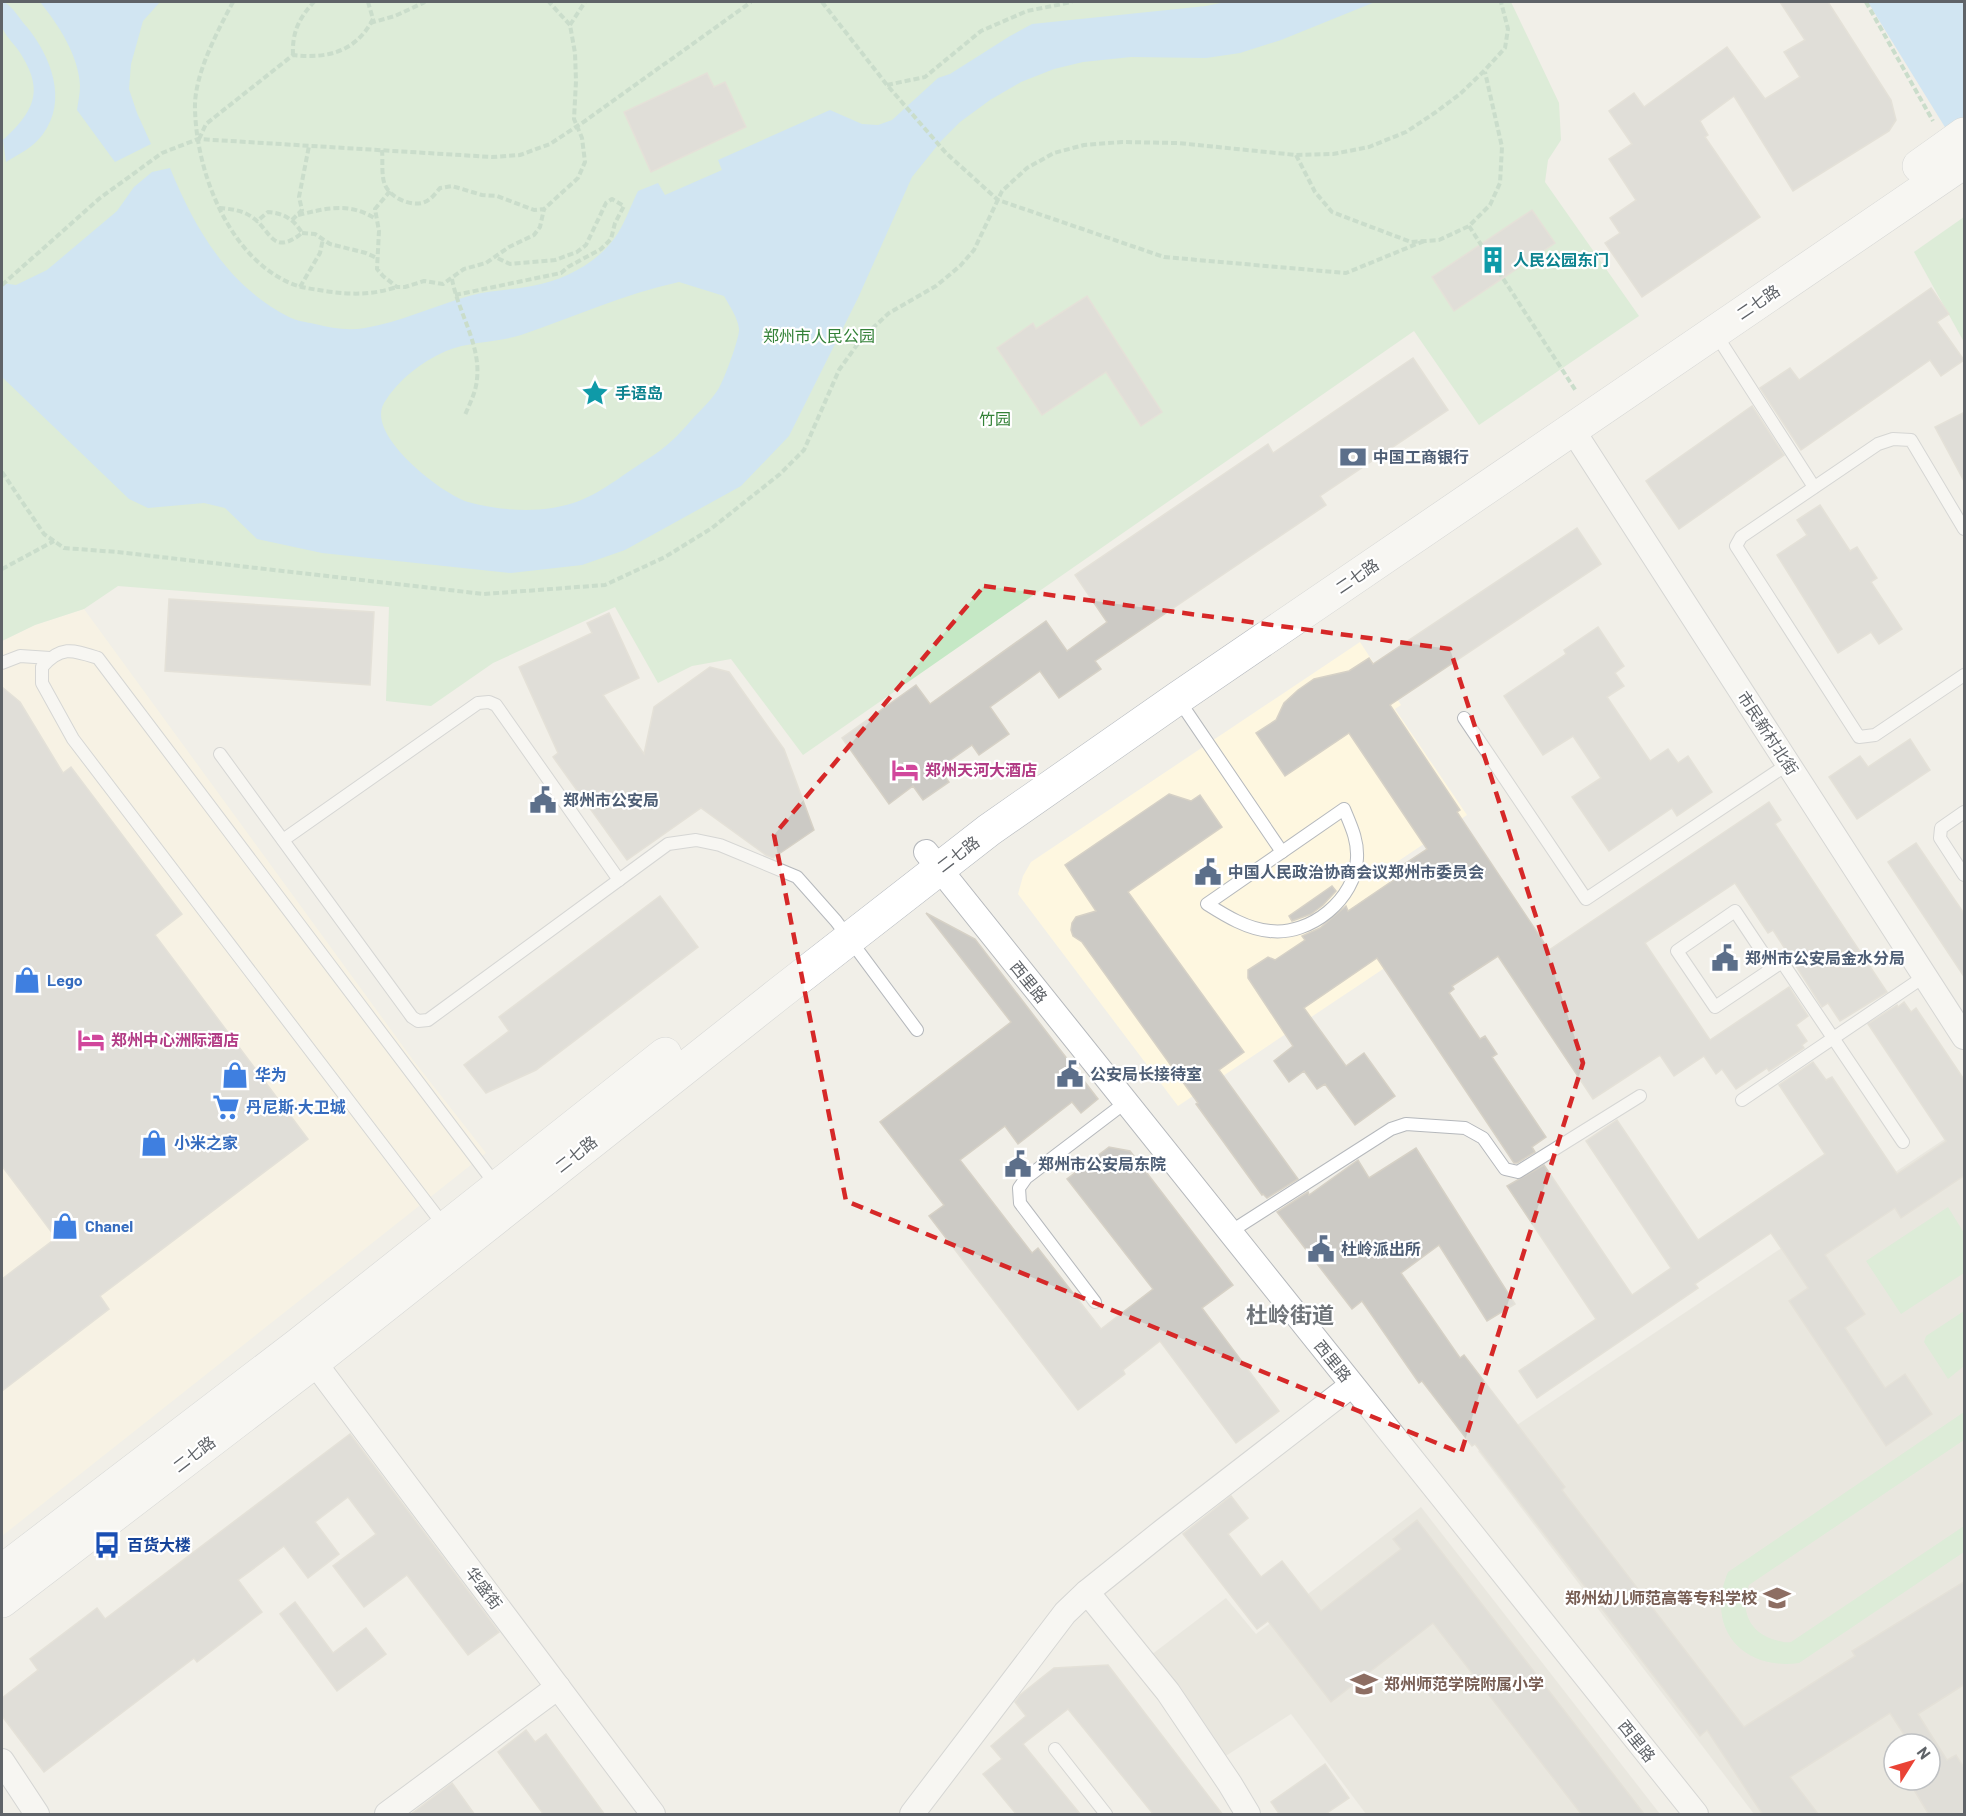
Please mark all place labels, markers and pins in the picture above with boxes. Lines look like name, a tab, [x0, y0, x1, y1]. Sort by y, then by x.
building icon: 人民公园东门	[1478, 245, 1508, 275]
place label: 人民公园东门	[1513, 250, 1609, 269]
place icon: 手语岛	[580, 378, 610, 408]
place label: 手语岛	[615, 383, 663, 402]
bank icon: 中国工商银行	[1338, 442, 1368, 472]
place label: 中国工商银行	[1373, 447, 1469, 466]
hotel icon: 郑州天河大酒店	[890, 755, 920, 785]
place label: 郑州天河大酒店	[925, 760, 1037, 779]
public building icon: 郑州市公安局	[528, 785, 558, 815]
place label: 郑州市公安局	[563, 790, 659, 809]
public building icon: 中国人民政治协商会议郑州市委员会	[1193, 857, 1223, 887]
place label: 中国人民政治协商会议郑州市委员会	[1228, 862, 1484, 881]
public building icon: 郑州市公安局金水分局	[1710, 943, 1740, 973]
place label: 郑州市公安局金水分局	[1745, 948, 1905, 967]
shop icon: Lego	[12, 965, 42, 995]
place label: Lego	[47, 970, 83, 989]
hotel icon: 郑州中心洲际酒店	[76, 1025, 106, 1055]
place label: 郑州中心洲际酒店	[111, 1030, 239, 1049]
public building icon: 公安局长接待室	[1055, 1059, 1085, 1089]
shop icon: 华为	[220, 1060, 250, 1090]
place label: 公安局长接待室	[1090, 1064, 1202, 1083]
place label: 华为	[255, 1065, 287, 1084]
supermarket icon: 丹尼斯·大卫城	[211, 1092, 241, 1122]
place label: 丹尼斯·大卫城	[246, 1097, 346, 1116]
shop icon: 小米之家	[139, 1128, 169, 1158]
place label: 小米之家	[174, 1133, 238, 1152]
public building icon: 郑州市公安局东院	[1003, 1149, 1033, 1179]
place label: 郑州市公安局东院	[1038, 1154, 1166, 1173]
shop icon: Chanel	[50, 1211, 80, 1241]
place label: Chanel	[85, 1216, 133, 1235]
public building icon: 杜岭派出所	[1306, 1234, 1336, 1264]
place label: 杜岭派出所	[1341, 1239, 1421, 1258]
bus stop icon: 百货大楼	[92, 1530, 122, 1560]
place label: 百货大楼	[127, 1535, 191, 1554]
school or university icon: 郑州幼儿师范高等专科学校	[1762, 1583, 1792, 1613]
place label: 郑州幼儿师范高等专科学校	[1565, 1588, 1758, 1607]
school or university icon: 郑州师范学院附属小学	[1349, 1669, 1379, 1699]
place label: 郑州师范学院附属小学	[1384, 1674, 1544, 1693]

